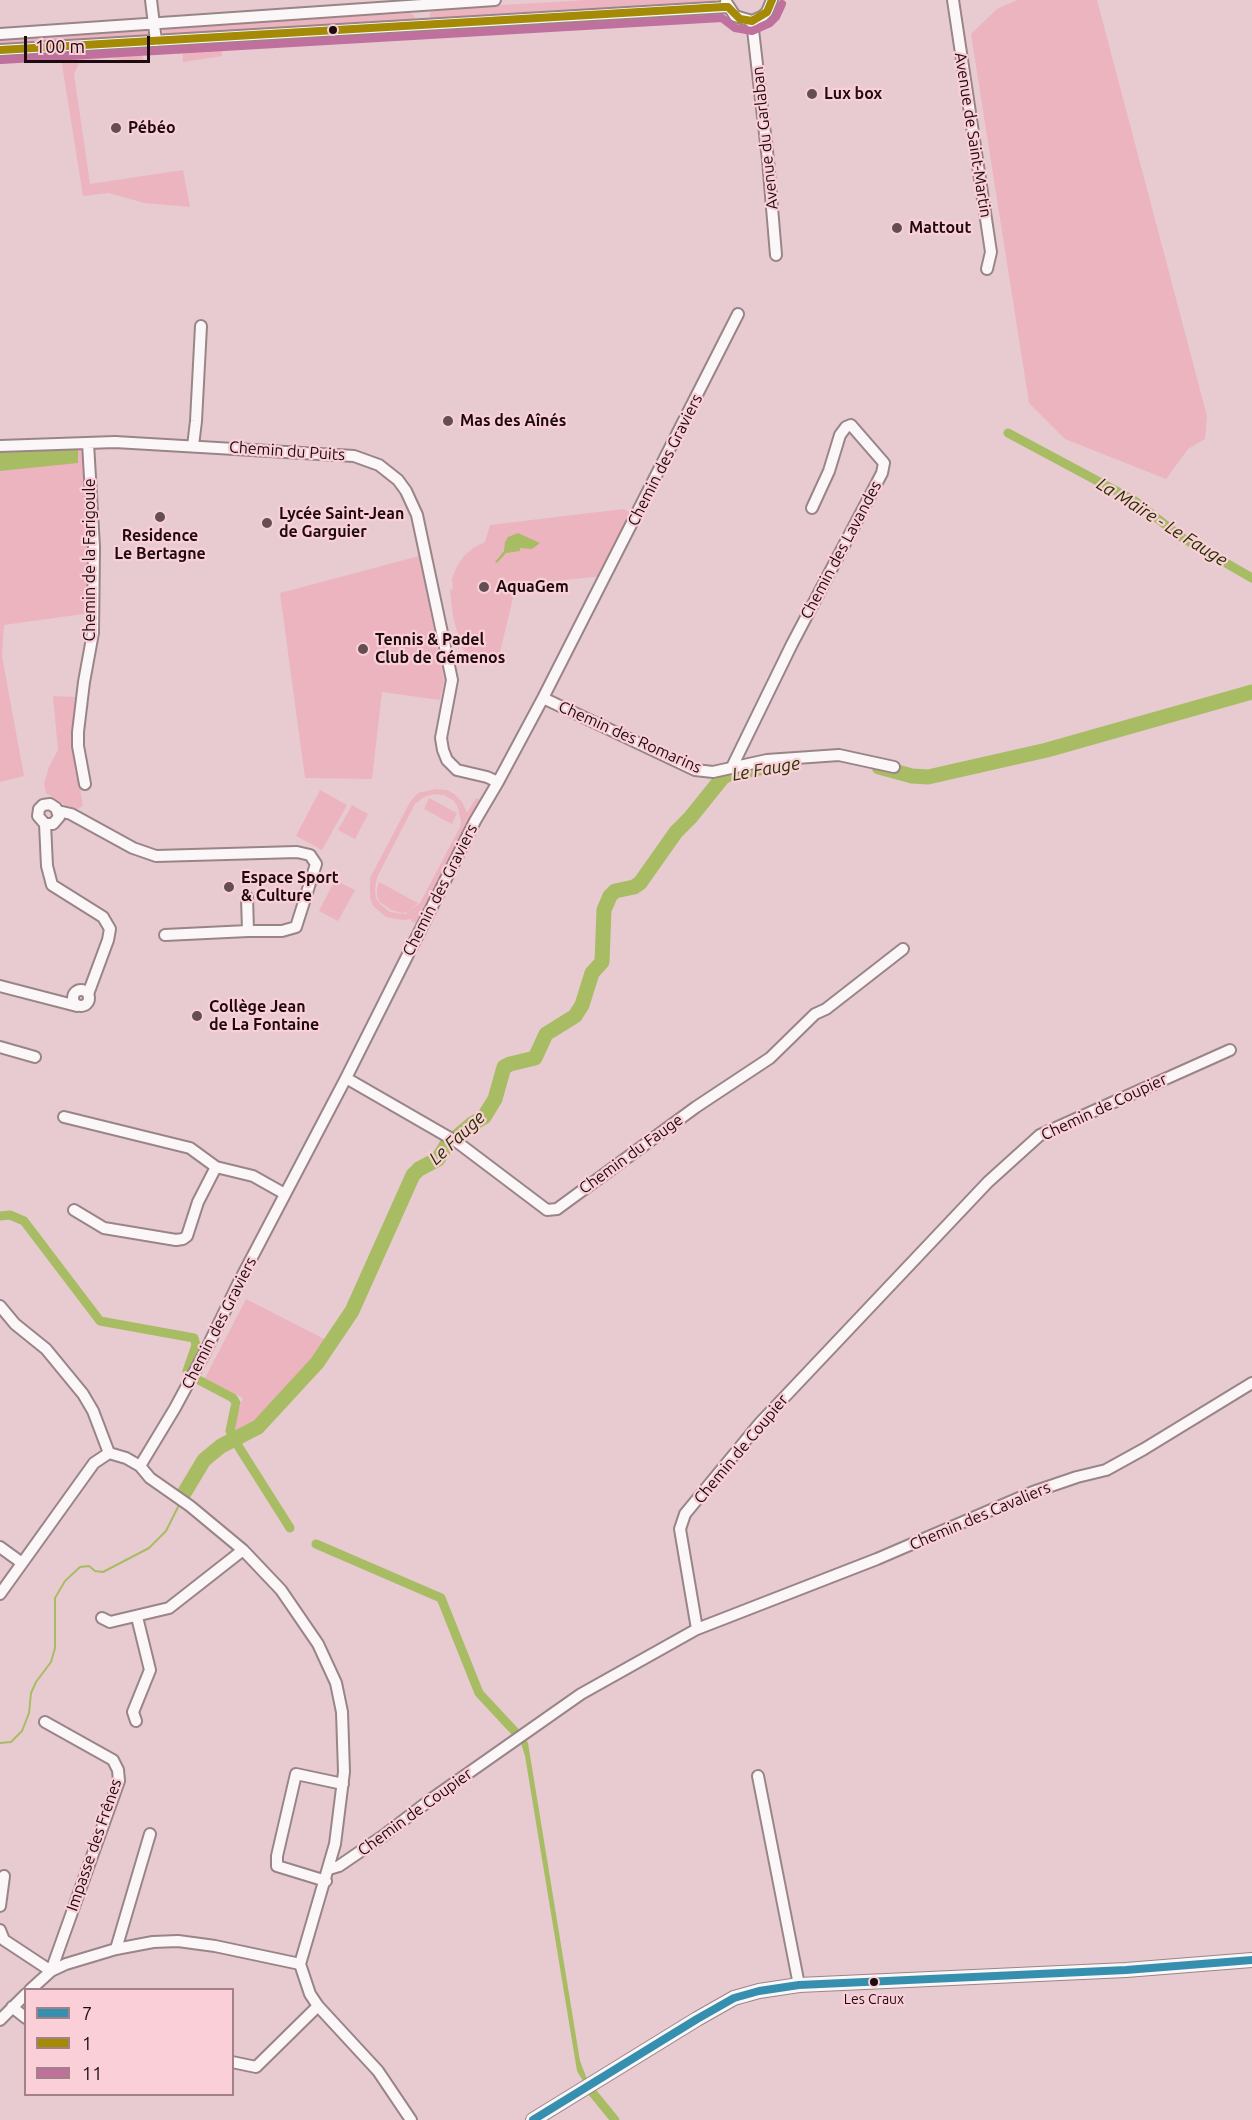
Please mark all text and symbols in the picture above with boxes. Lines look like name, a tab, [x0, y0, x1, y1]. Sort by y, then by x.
scale bar	[27, 24, 153, 62]
unlabelled marker	[327, 24, 339, 36]
text: 100 m	[35, 36, 85, 56]
street label: Avenue de Saint-Martin	[950, 51, 996, 219]
street label: Avenue du Garlaban	[748, 65, 782, 211]
place label: Lux box	[824, 84, 882, 104]
marker: Lux box	[805, 87, 819, 101]
place label: Pébéo	[128, 118, 176, 138]
marker: Pébéo	[109, 121, 123, 135]
place label: Mattout	[909, 218, 971, 238]
marker: Mattout	[890, 221, 904, 235]
street label: Chemin des Graviers	[623, 391, 707, 529]
place label: Mas des Aînés	[460, 411, 566, 431]
marker: Mas des Aînés	[441, 414, 455, 428]
street label: Chemin du Puits	[228, 437, 346, 465]
water label: La Maïre - Le Fauge	[1093, 473, 1231, 571]
street label: Chemin des Lavandes	[796, 478, 886, 622]
street label: Chemin de la Farigoule	[80, 479, 100, 641]
place label: Lycée Saint-Jean de Garguier	[279, 504, 404, 542]
marker: Residence Le Bertagne	[153, 510, 167, 524]
marker: Lycée Saint-Jean de Garguier	[260, 516, 274, 530]
place label: Residence Le Bertagne	[114, 526, 206, 564]
place label: AquaGem	[496, 577, 569, 597]
marker: AquaGem	[477, 580, 491, 594]
place label: Tennis & Padel Club de Gémenos	[375, 630, 505, 668]
marker: Tennis & Padel Club de Gémenos	[356, 642, 370, 656]
street label: Chemin des Romarins	[556, 697, 704, 777]
water label: Le Fauge	[730, 752, 802, 786]
street label: Chemin des Graviers	[398, 821, 482, 959]
place label: Espace Sport & Culture	[241, 868, 339, 906]
marker: Espace Sport & Culture	[222, 880, 236, 894]
place label: Collège Jean de La Fontaine	[209, 997, 319, 1035]
marker: Collège Jean de La Fontaine	[190, 1009, 204, 1023]
street label: Chemin de Coupier	[1038, 1069, 1170, 1145]
water label: Le Fauge	[425, 1107, 489, 1169]
street label: Chemin du Fauge	[575, 1110, 687, 1198]
street label: Chemin des Graviers	[177, 1254, 261, 1392]
street label: Chemin de Coupier	[690, 1391, 792, 1507]
street label: Chemin des Cavaliers	[907, 1478, 1053, 1554]
street label: Chemin de Coupier	[354, 1764, 476, 1860]
street label: Impasse des Frênes	[62, 1776, 126, 1914]
marker: Les Craux	[868, 1976, 880, 1988]
legend	[24, 1988, 234, 2096]
place label: Les Craux	[844, 1991, 904, 2007]
text: 7	[82, 2003, 92, 2023]
text: 1	[82, 2033, 92, 2053]
text: 11	[82, 2063, 102, 2083]

